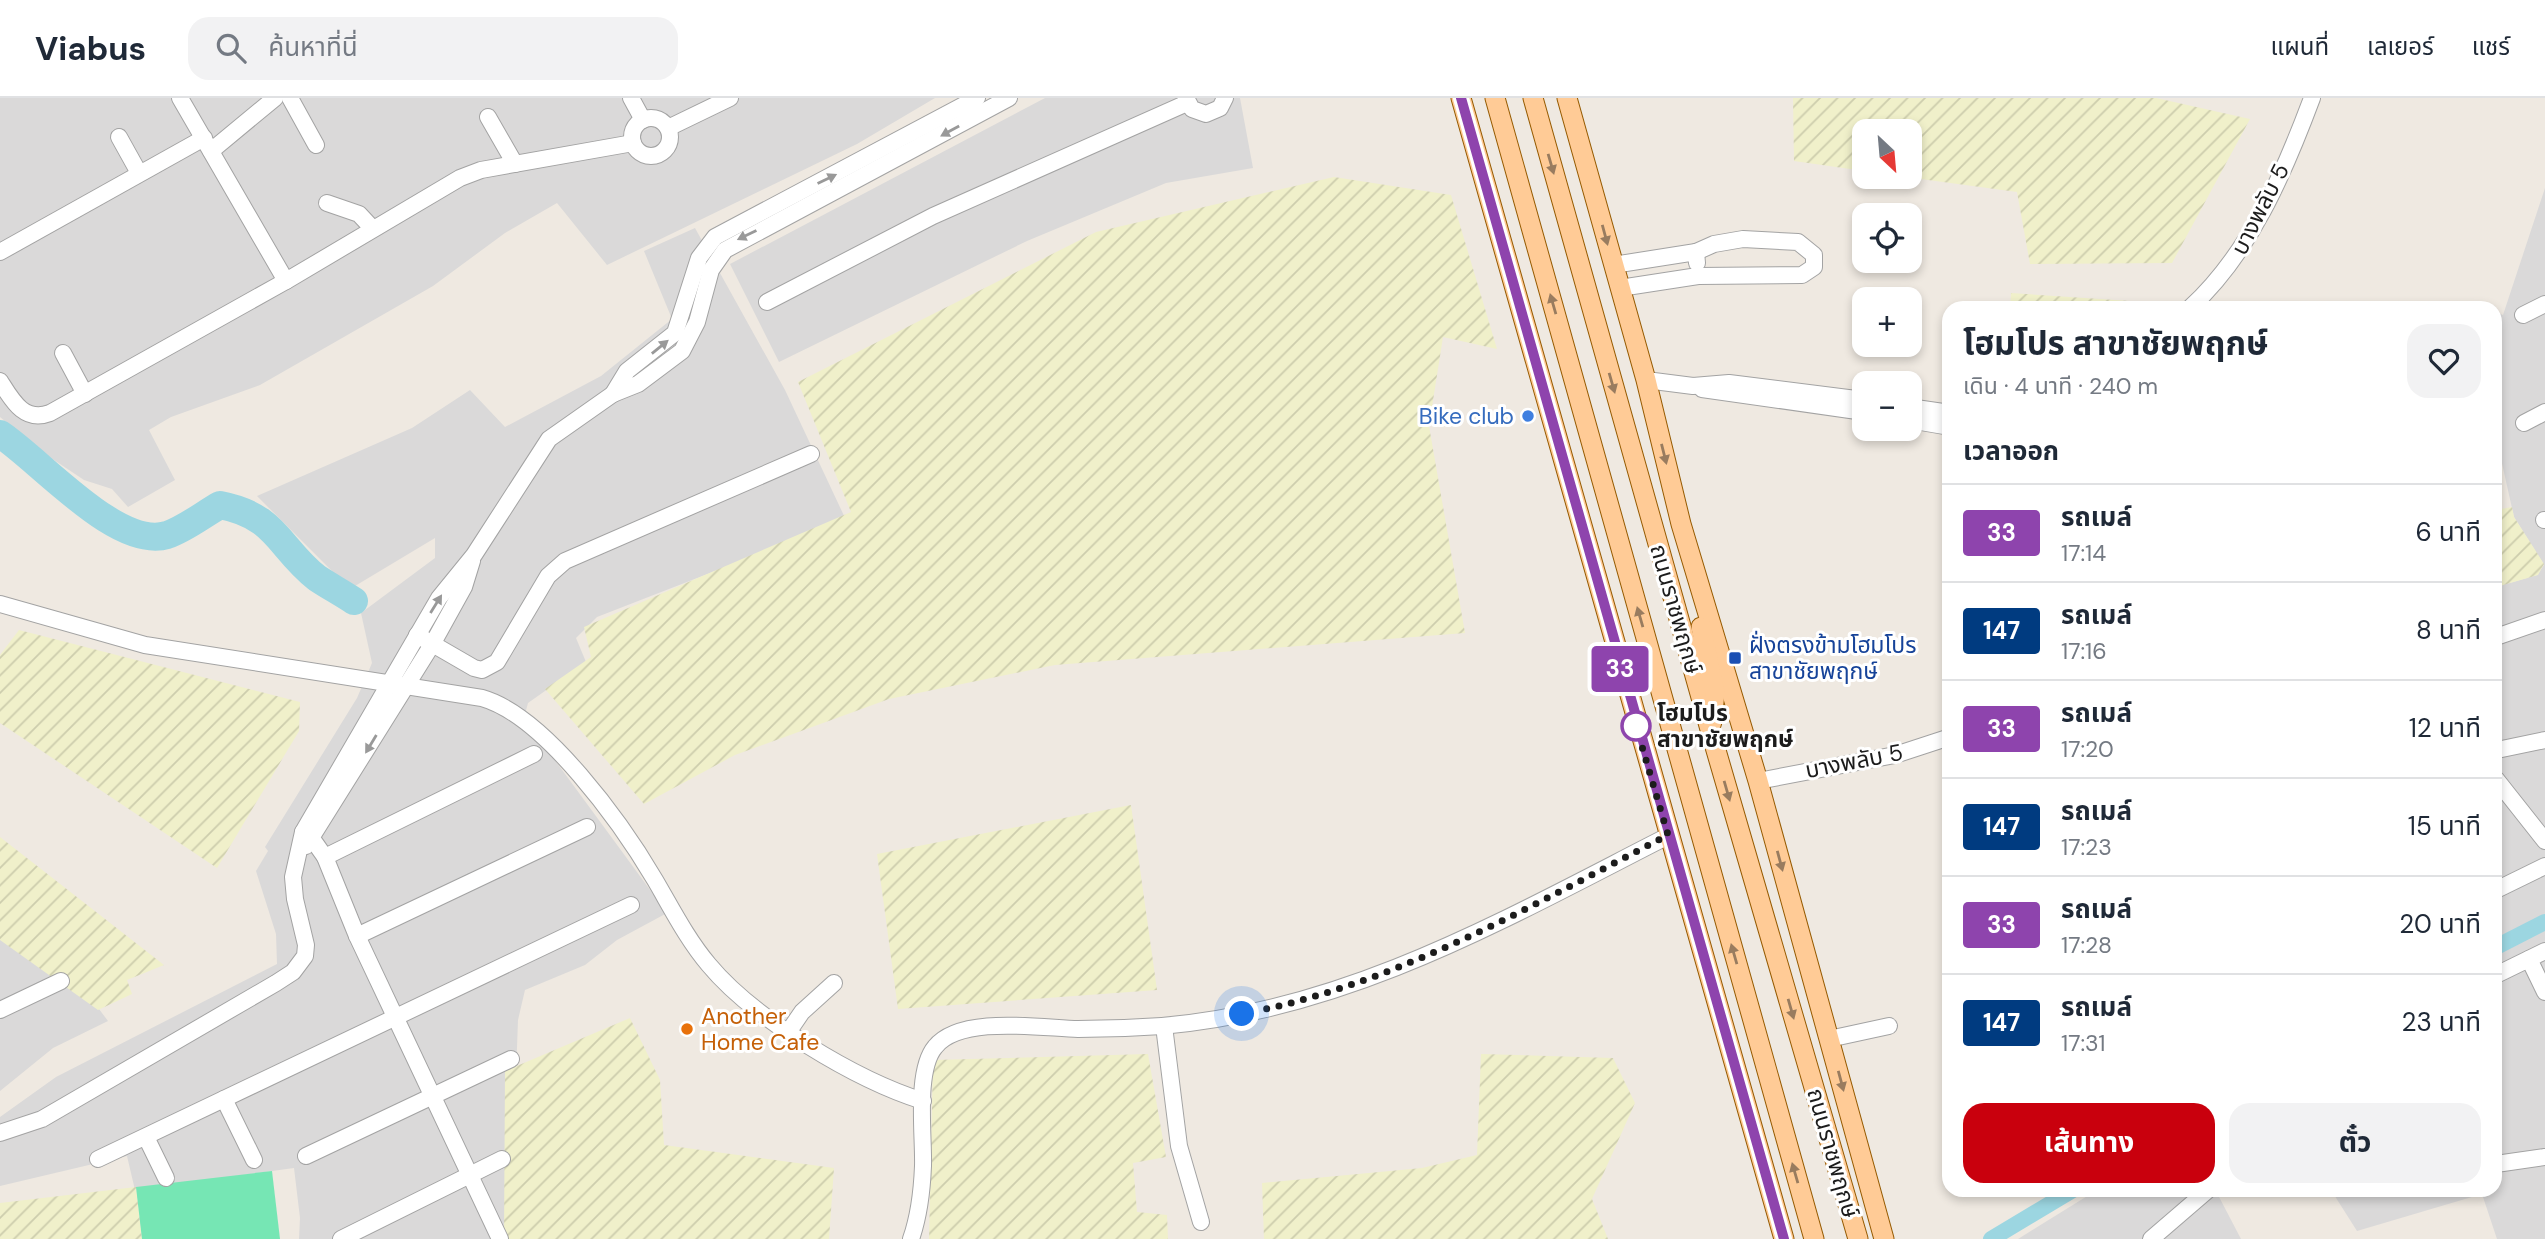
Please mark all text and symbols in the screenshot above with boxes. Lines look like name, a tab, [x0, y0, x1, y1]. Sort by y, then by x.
search box	[188, 17, 678, 80]
text: Viabus	[35, 27, 146, 70]
icon: search	[212, 29, 250, 67]
text: ค้นหาที่นี่	[268, 30, 358, 64]
text: แผนที่	[2271, 31, 2329, 62]
text: เลเยอร์	[2367, 31, 2434, 62]
text: แชร์	[2472, 31, 2510, 62]
north arrow	[1852, 119, 1922, 189]
map controls	[1852, 119, 1922, 441]
one-way arrow	[940, 125, 959, 137]
one-way arrow	[1547, 154, 1557, 175]
street label: บางพลับ 5	[2224, 158, 2296, 260]
one-way arrow	[817, 173, 837, 184]
button: locate	[1852, 203, 1922, 273]
one-way arrow	[1600, 224, 1611, 246]
one-way arrow	[737, 230, 757, 241]
button: +	[1852, 287, 1922, 357]
one-way arrow	[1547, 293, 1557, 314]
text: โฮมโปร สาขาชัยพฤกษ์	[1963, 322, 2268, 365]
button: heart	[2407, 324, 2481, 398]
one-way arrow	[650, 339, 668, 354]
button: −	[1852, 371, 1922, 441]
text: เดิน · 4 นาที · 240 m	[1963, 371, 2158, 401]
one-way arrow	[1608, 373, 1618, 394]
place label: Bike club	[1419, 401, 1514, 431]
marker: Bike club	[1520, 408, 1536, 424]
text: เวลาออก	[1963, 434, 2059, 468]
one-way arrow	[1659, 443, 1670, 465]
text: รถเมล์	[2061, 500, 2132, 534]
text: 6 นาที	[2415, 515, 2481, 549]
text: 33	[1987, 517, 2016, 548]
text: 17:14	[2061, 538, 2106, 568]
street label: ถนนราชพฤกษ์	[1643, 541, 1709, 677]
one-way arrow	[429, 594, 442, 614]
text: รถเมล์	[2061, 598, 2132, 632]
one-way arrow	[1634, 606, 1645, 628]
text: 8 นาที	[2416, 613, 2481, 647]
text: 147	[1983, 615, 2020, 646]
place label: ฝั่งตรงข้ามโฮมโปร สาขาชัยพฤกษ์	[1749, 630, 1916, 686]
text: 17:16	[2061, 636, 2107, 666]
line badge: 33	[1588, 646, 1652, 692]
marker: ฝั่งตรงข้ามโฮมโปร สาขาชัยพฤกษ์	[1727, 650, 1743, 666]
text: 33	[1606, 653, 1634, 684]
text: รถเมล์	[2061, 696, 2132, 730]
place label: โฮมโปร สาขาชัยพฤกษ์	[1657, 698, 1794, 754]
marker: โฮมโปร สาขาชัยพฤกษ์	[1621, 711, 1651, 741]
text: 12 นาที	[2409, 711, 2481, 745]
text: 33	[1987, 713, 2016, 744]
text: 17:20	[2061, 734, 2114, 764]
one-way arrow	[365, 735, 377, 754]
street label: บางพลับ 5	[1803, 737, 1905, 785]
one-way arrow	[1723, 780, 1733, 801]
text: รถเมล์	[2061, 794, 2132, 828]
text: 15 นาที	[2408, 809, 2481, 843]
text: 147	[1983, 811, 2020, 842]
text: 17:23	[2061, 832, 2112, 862]
one-way arrow	[1776, 851, 1786, 872]
text: รถเมล์	[2061, 892, 2132, 926]
text: 20 นาที	[2399, 907, 2481, 941]
text: 33	[1987, 909, 2016, 940]
text: 17:28	[2061, 930, 2112, 960]
one-way arrow	[1728, 944, 1738, 965]
text: รถเมล์	[2061, 990, 2132, 1024]
your location	[1224, 996, 1259, 1031]
one-way arrow	[1786, 999, 1796, 1020]
place label: Another Home Cafe	[701, 1001, 819, 1057]
text: 23 นาที	[2401, 1005, 2481, 1039]
text: 147	[1983, 1007, 2020, 1038]
marker: Another Home Cafe	[679, 1021, 695, 1037]
text: 17:31	[2061, 1028, 2105, 1058]
one-way arrow	[1836, 1071, 1846, 1092]
street label: ถนนราชพฤกษ์	[1800, 1085, 1866, 1221]
button: เส้นทาง	[1963, 1103, 2215, 1183]
button: ตั๋ว	[2229, 1103, 2481, 1183]
one-way arrow	[1790, 1163, 1800, 1184]

